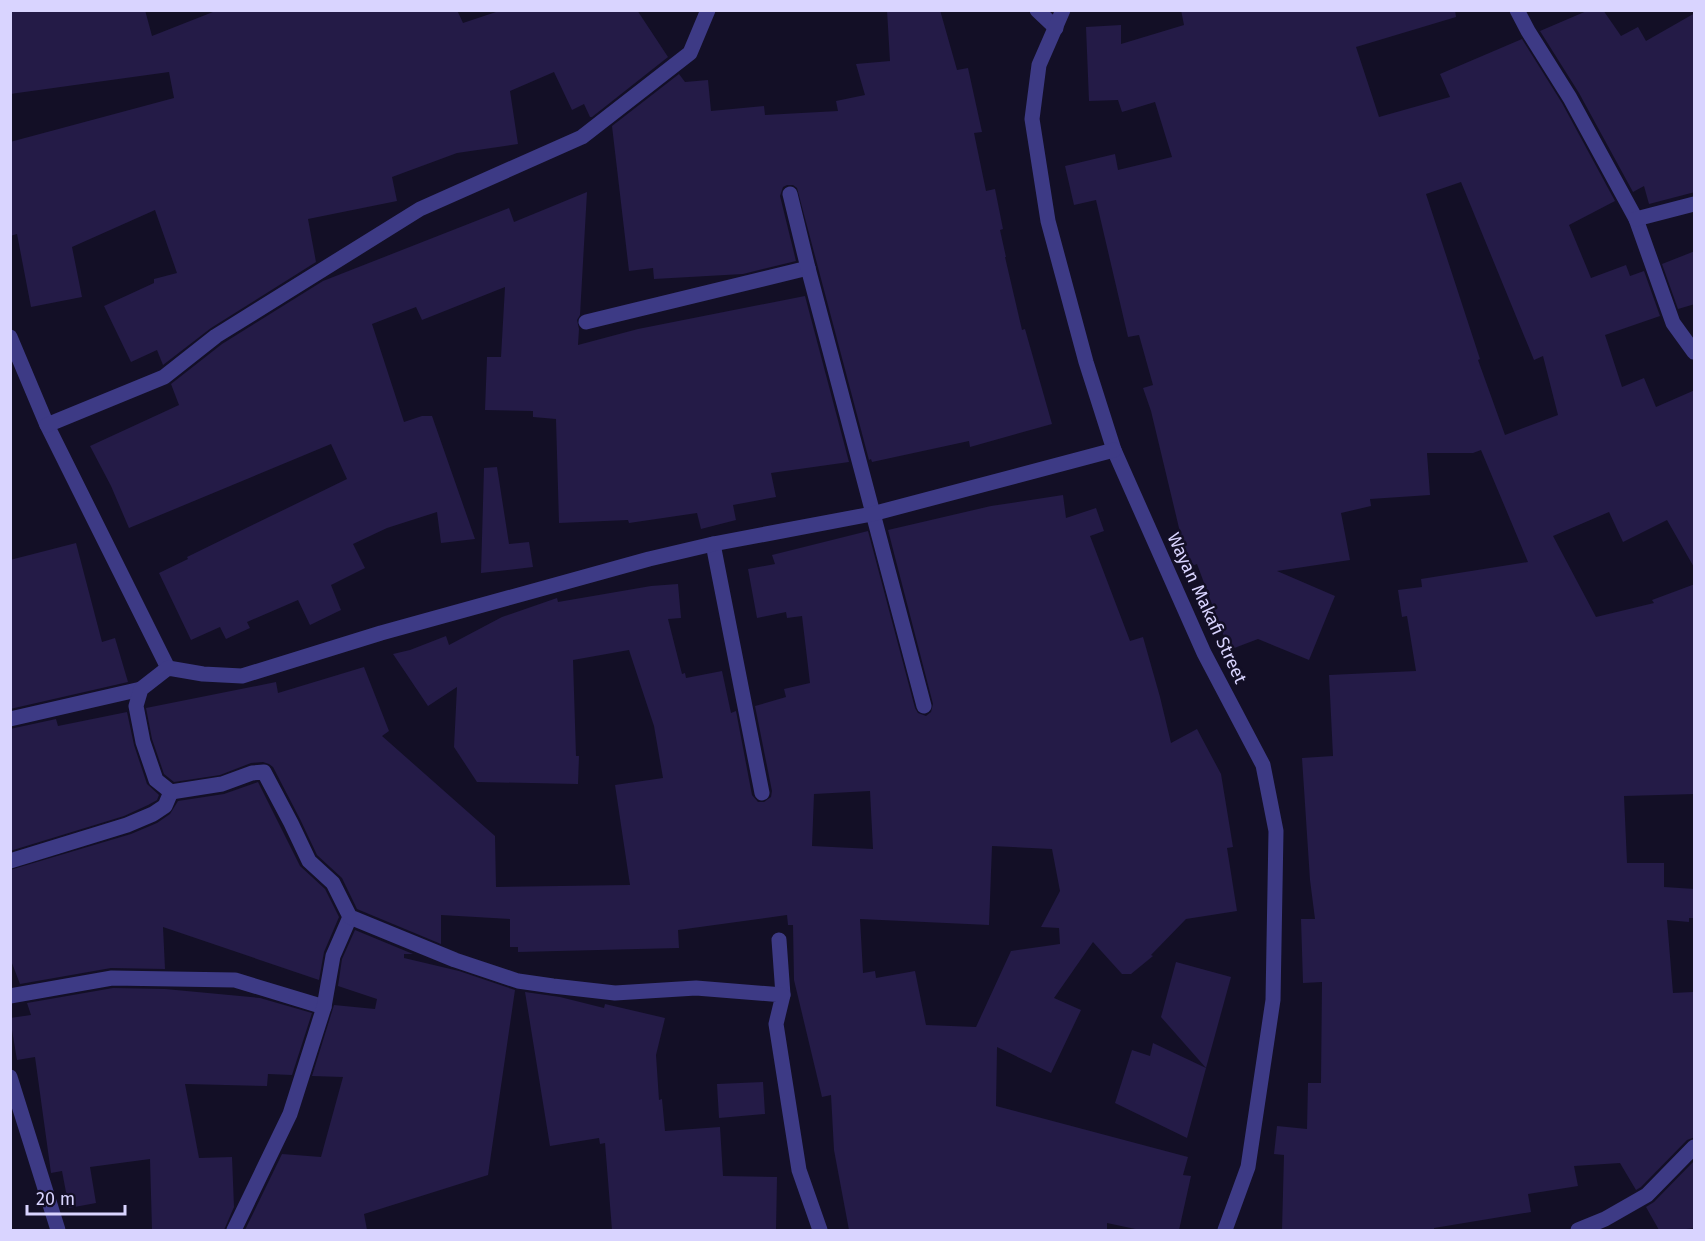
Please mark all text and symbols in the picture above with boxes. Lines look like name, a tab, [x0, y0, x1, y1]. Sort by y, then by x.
street label: Wayan Makafi Street	[1162, 529, 1252, 687]
scale bar	[27, 1178, 124, 1216]
text: 20 m	[36, 1188, 75, 1210]

